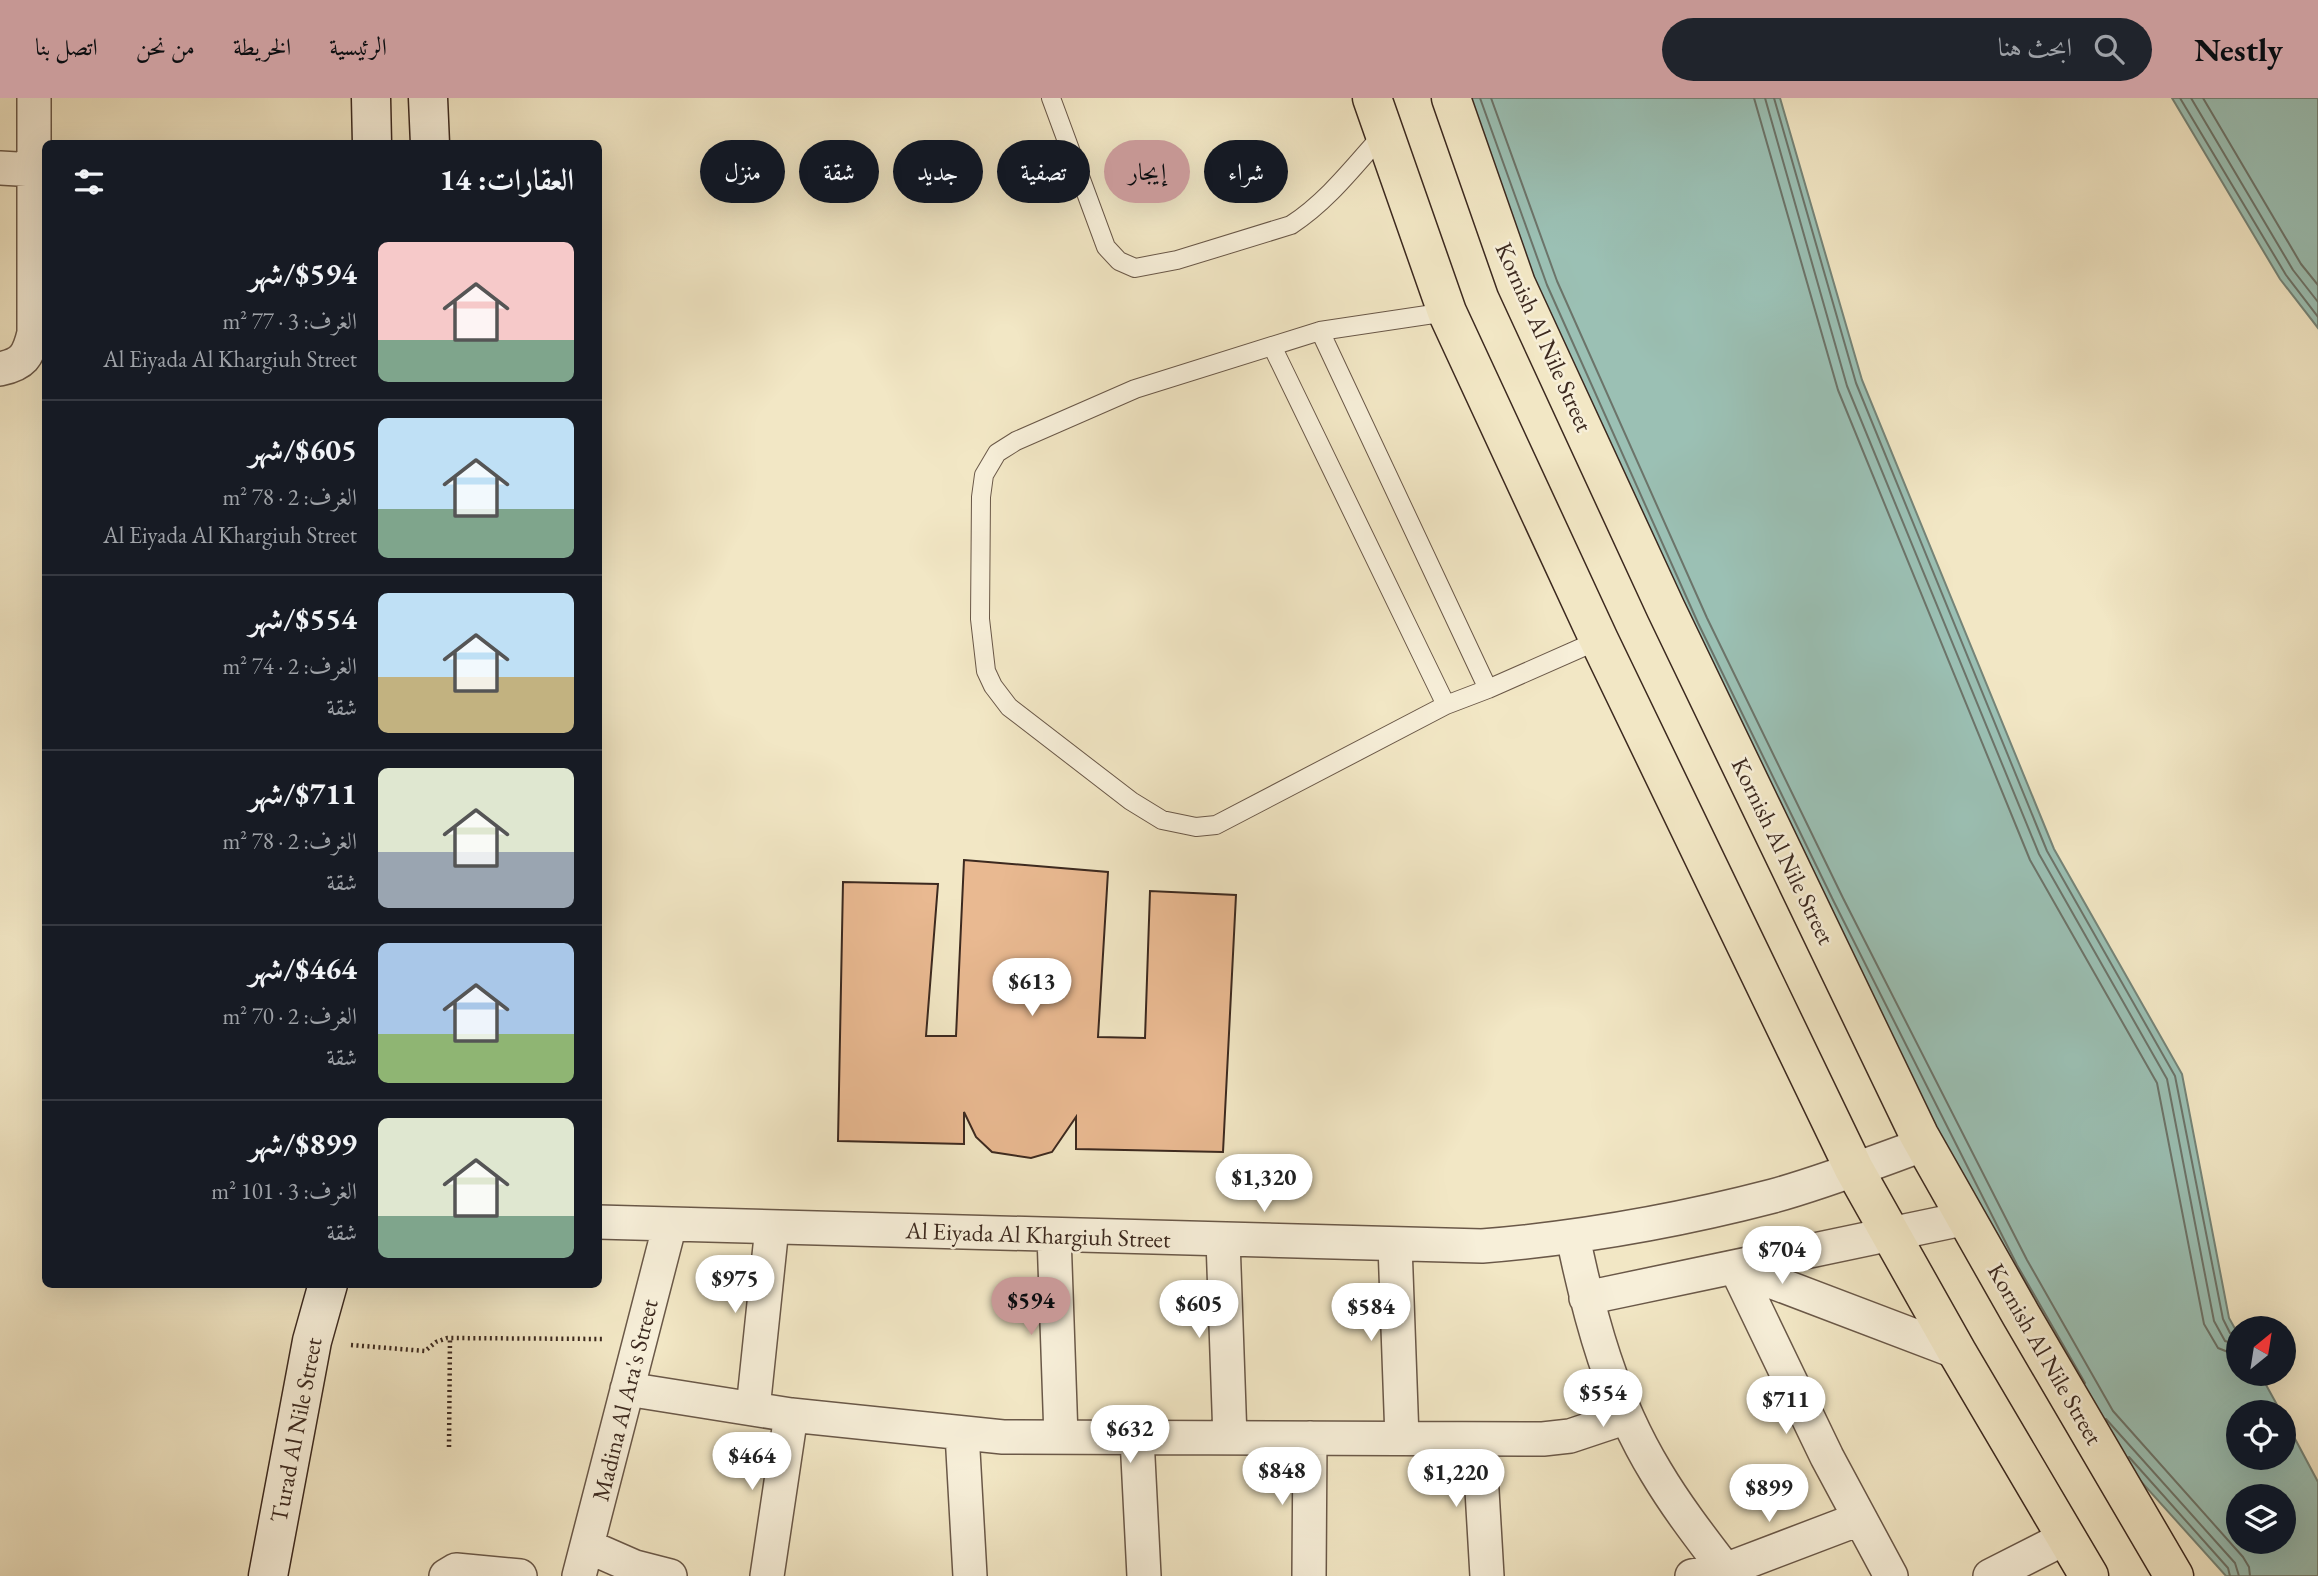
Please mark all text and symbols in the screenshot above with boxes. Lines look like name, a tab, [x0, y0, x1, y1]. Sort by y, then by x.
search box	[1662, 18, 2152, 81]
text: Nestly	[2194, 28, 2283, 71]
text: ابحث هنا	[1998, 30, 2072, 64]
icon: search	[2090, 30, 2128, 68]
text: اتصل بنا	[35, 31, 98, 62]
text: من نحن	[136, 31, 195, 62]
text: الخريطة	[233, 31, 291, 62]
text: الرئيسية	[329, 31, 387, 62]
chip: منزل	[700, 140, 785, 203]
chip: شقة	[799, 140, 879, 203]
chip: جديد	[893, 140, 983, 203]
chip: تصفية	[997, 140, 1090, 203]
chip: إيجار	[1104, 140, 1190, 203]
chip: شراء	[1204, 140, 1288, 203]
text: العقارات: 14	[439, 160, 574, 199]
icon: filters	[70, 163, 108, 201]
street label: Kornish Al Nile Street	[1489, 237, 1600, 437]
text: $594/شهر	[249, 254, 357, 293]
icon: home	[434, 270, 518, 354]
text: الغرف: 3 · 77 m²	[222, 306, 357, 336]
text: Al Eiyada Al Khargiuh Street	[103, 344, 357, 374]
text: $605/شهر	[249, 430, 357, 469]
icon: home	[434, 446, 518, 530]
text: الغرف: 2 · 78 m²	[222, 482, 357, 512]
text: Al Eiyada Al Khargiuh Street	[103, 520, 357, 550]
text: $554/شهر	[249, 599, 357, 638]
icon: home	[434, 621, 518, 705]
text: الغرف: 2 · 74 m²	[222, 651, 357, 681]
text: شقة	[327, 692, 357, 722]
street label: Kornish Al Nile Street	[1725, 752, 1842, 950]
text: $711/شهر	[249, 774, 357, 813]
icon: home	[434, 796, 518, 880]
text: الغرف: 2 · 78 m²	[222, 826, 357, 856]
text: شقة	[327, 867, 357, 897]
text: $464/شهر	[249, 949, 357, 988]
pin: $613	[991, 958, 1073, 1018]
text: $613	[1008, 966, 1056, 996]
icon: home	[434, 971, 518, 1055]
text: الغرف: 2 · 70 m²	[222, 1001, 357, 1031]
text: شقة	[327, 1042, 357, 1072]
text: $899/شهر	[249, 1124, 357, 1163]
icon: home	[434, 1146, 518, 1230]
pin: $1,320	[1207, 1154, 1321, 1214]
text: $1,320	[1232, 1162, 1296, 1192]
text: الغرف: 3 · 101 m²	[211, 1176, 357, 1206]
street label: Al Eiyada Al Khargiuh Street	[904, 1214, 1172, 1255]
text: شقة	[327, 1217, 357, 1247]
pin: $704	[1741, 1226, 1823, 1286]
text: $704	[1758, 1234, 1806, 1264]
pin: $975	[694, 1256, 776, 1315]
street label: Kornish Al Nile Street	[1981, 1257, 2110, 1450]
text: $975	[711, 1263, 759, 1293]
pin: $594	[990, 1278, 1072, 1337]
pin: $605	[1158, 1280, 1240, 1340]
pin: $584	[1330, 1284, 1412, 1343]
text: $594	[1007, 1285, 1055, 1315]
text: $605	[1175, 1288, 1223, 1318]
text: $584	[1347, 1291, 1395, 1321]
street label: Madina Al Ara's Street	[584, 1295, 665, 1504]
north arrow	[2226, 1316, 2296, 1386]
map controls	[2226, 1316, 2296, 1554]
street label: Turad Al Nile Street	[262, 1334, 329, 1525]
pin: $554	[1562, 1370, 1644, 1429]
pin: $711	[1745, 1376, 1827, 1436]
text: $554	[1579, 1377, 1627, 1407]
text: $711	[1762, 1384, 1810, 1414]
button: locate	[2226, 1400, 2296, 1470]
pin: $632	[1089, 1406, 1171, 1465]
text: $632	[1106, 1413, 1154, 1443]
pin: $464	[711, 1432, 793, 1492]
text: $464	[728, 1440, 776, 1470]
pin: $848	[1241, 1448, 1323, 1507]
pin: $1,220	[1399, 1450, 1513, 1509]
text: $848	[1258, 1455, 1306, 1485]
text: $1,220	[1424, 1457, 1488, 1487]
pin: $899	[1728, 1464, 1810, 1524]
text: $899	[1745, 1472, 1793, 1502]
button: layers	[2226, 1484, 2296, 1554]

